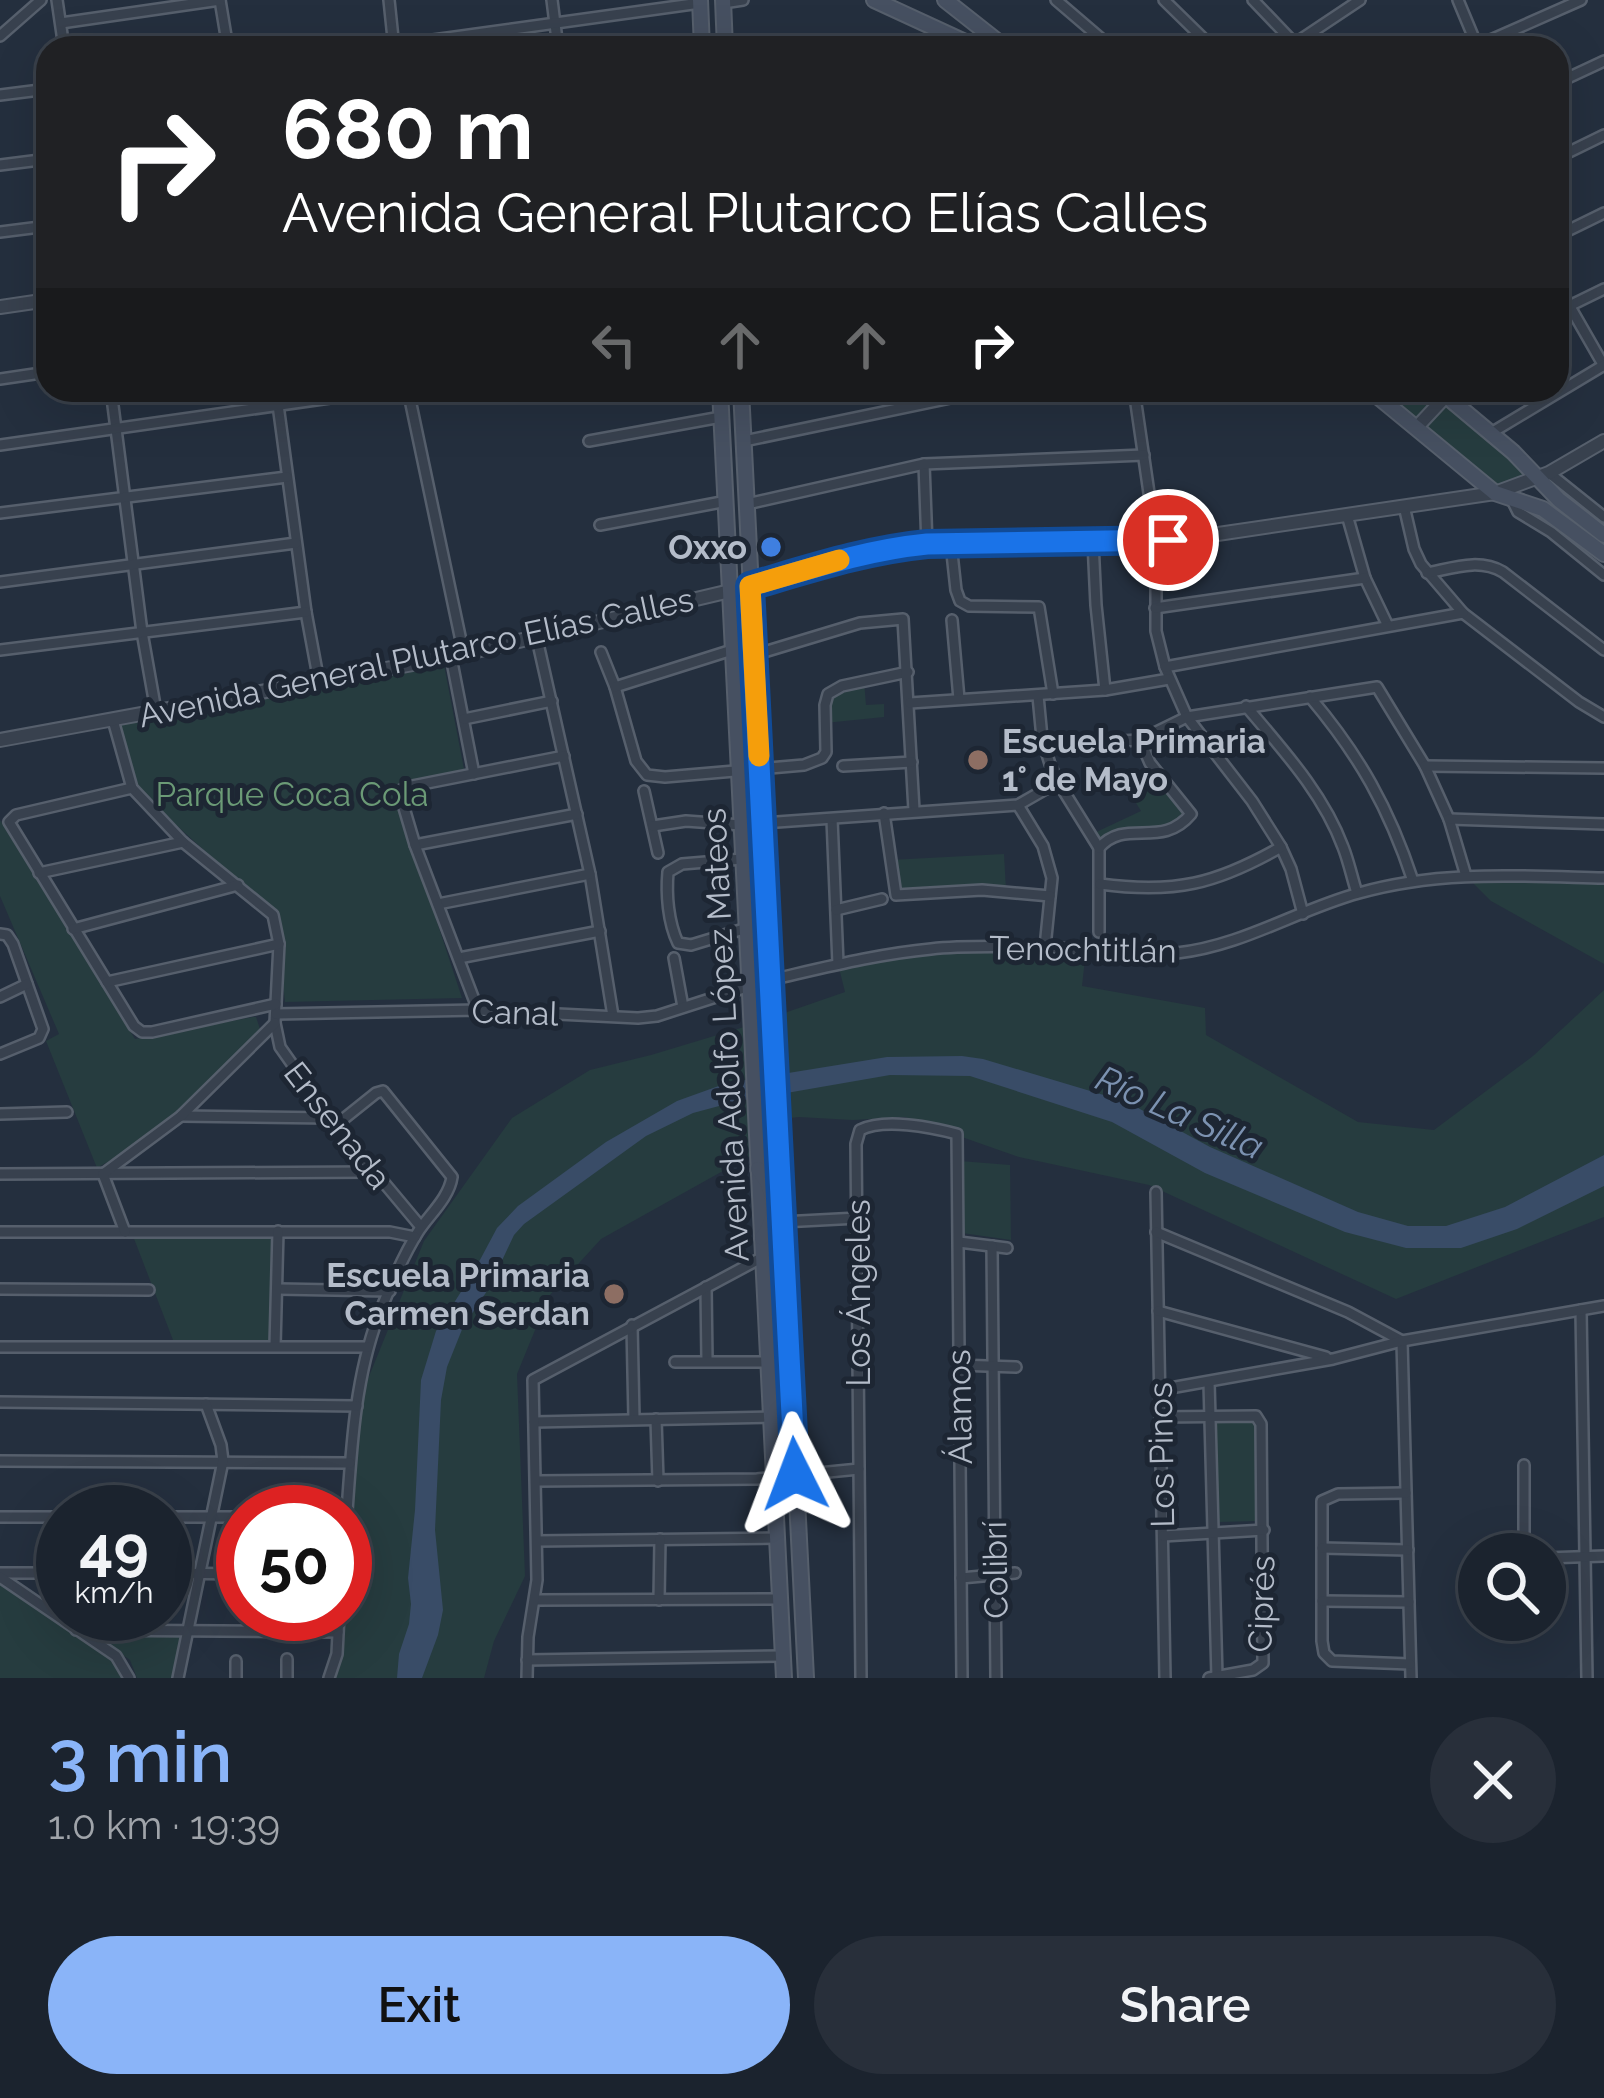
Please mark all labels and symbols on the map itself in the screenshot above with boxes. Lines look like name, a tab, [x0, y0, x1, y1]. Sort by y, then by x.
pin	[1117, 489, 1219, 591]
place label: Oxxo	[668, 528, 747, 567]
marker: Oxxo	[758, 534, 784, 560]
street label: Avenida General Plutarco Elías Calles	[135, 580, 697, 735]
place label: Escuela Primaria 1° de Mayo	[1002, 722, 1266, 799]
marker: Escuela Primaria 1° de Mayo	[965, 747, 991, 773]
park label: Parque Coca Cola	[155, 775, 429, 814]
street label: Avenida Adolfo López Mateos	[694, 807, 757, 1263]
street label: Tenochtitlán	[989, 928, 1177, 971]
street label: Canal	[471, 991, 560, 1034]
street label: Ensenada	[276, 1054, 399, 1197]
water label: Río La Silla	[1090, 1056, 1270, 1168]
street label: Los Ángeles	[839, 1199, 878, 1387]
place label: Escuela Primaria Carmen Serdan	[326, 1256, 590, 1333]
marker: Escuela Primaria Carmen Serdan	[601, 1281, 627, 1307]
street label: Álamos	[939, 1349, 980, 1465]
street label: Los Pinos	[1141, 1382, 1182, 1528]
position arrow	[732, 1411, 858, 1537]
speed limit sign: 50	[216, 1485, 372, 1641]
street label: Colibrí	[975, 1520, 1016, 1619]
street label: Ciprés	[1240, 1555, 1283, 1653]

